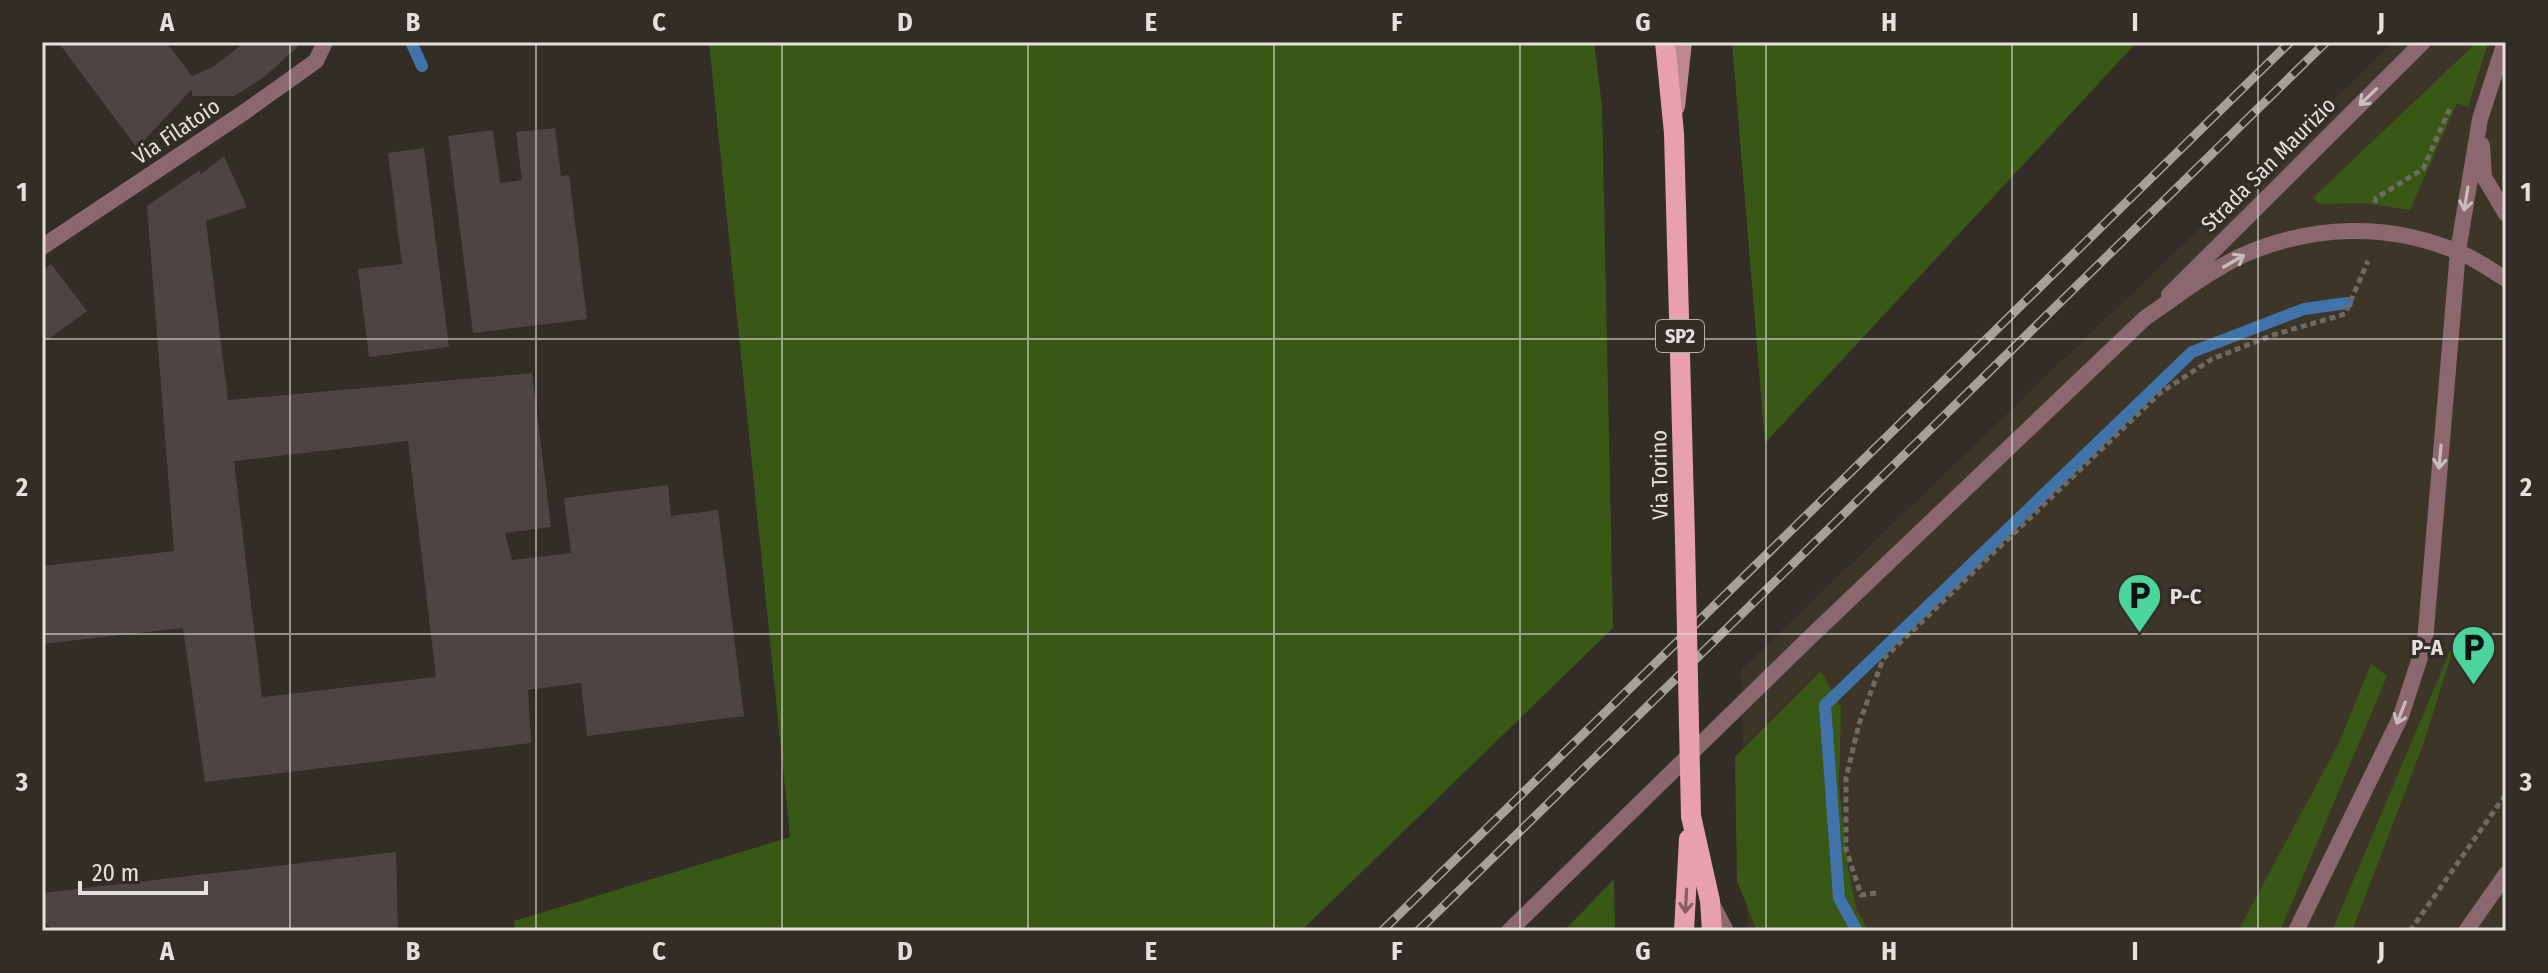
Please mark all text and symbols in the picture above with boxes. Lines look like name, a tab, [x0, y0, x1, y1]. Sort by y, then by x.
text: A	[159, 7, 175, 38]
text: B	[406, 7, 421, 38]
text: C	[652, 7, 666, 38]
text: D	[897, 7, 913, 38]
text: E	[1145, 7, 1157, 38]
text: F	[1391, 7, 1403, 38]
text: G	[1635, 7, 1651, 38]
text: H	[1881, 7, 1897, 38]
text: I	[2132, 7, 2139, 38]
text: J	[2376, 7, 2385, 38]
one-way arrow	[2358, 87, 2378, 106]
street label: Via Filatoio	[128, 92, 225, 170]
street label: Strada San Maurizio	[2196, 92, 2341, 237]
text: 1	[17, 177, 28, 208]
text: 1	[2521, 177, 2532, 208]
one-way arrow	[2458, 186, 2473, 211]
one-way arrow	[2222, 253, 2245, 269]
road number: SP2	[1656, 320, 1704, 352]
street label: Via Torino	[1645, 430, 1674, 520]
one-way arrow	[2433, 443, 2448, 470]
text: 2	[15, 472, 28, 503]
text: 2	[2519, 472, 2532, 503]
parking icon: P-C	[2115, 572, 2163, 635]
place label: P-C	[2170, 583, 2202, 610]
parking icon: P-A	[2450, 623, 2498, 686]
place label: P-A	[2411, 634, 2444, 661]
one-way arrow	[2393, 700, 2407, 725]
text: 3	[15, 767, 28, 798]
text: 3	[2519, 767, 2532, 798]
scale bar	[80, 845, 206, 895]
text: 20 m	[92, 859, 139, 887]
one-way arrow	[1678, 887, 1693, 914]
text: A	[159, 936, 175, 967]
text: B	[406, 936, 421, 967]
text: C	[652, 936, 666, 967]
text: D	[897, 936, 913, 967]
text: E	[1145, 936, 1157, 967]
text: F	[1391, 936, 1403, 967]
text: G	[1635, 936, 1651, 967]
text: H	[1881, 936, 1897, 967]
text: I	[2132, 936, 2139, 967]
text: J	[2376, 936, 2385, 967]

